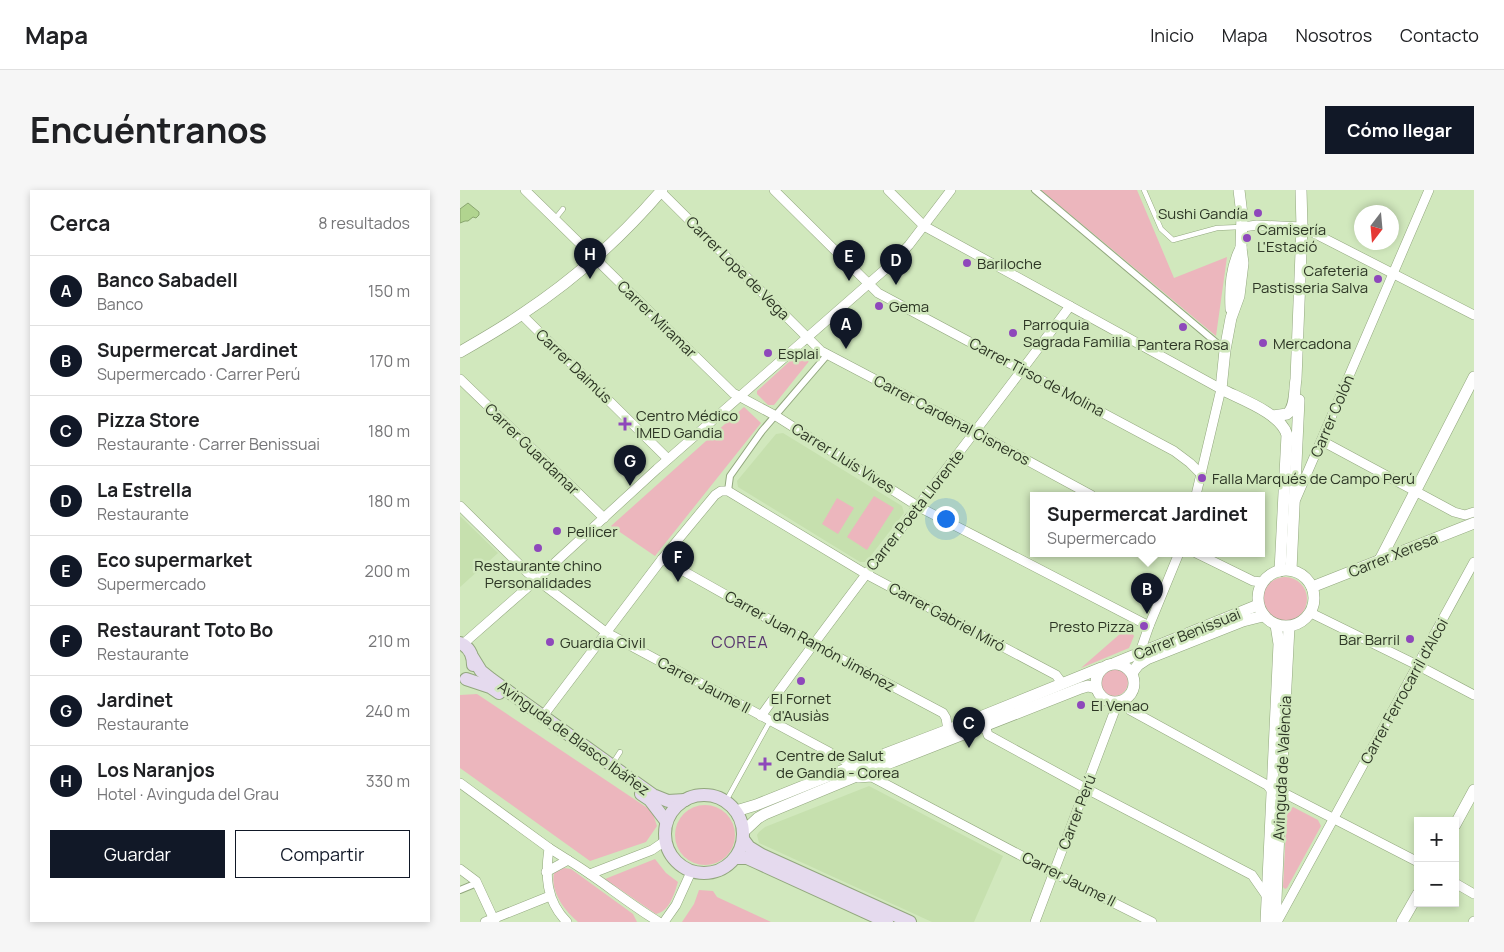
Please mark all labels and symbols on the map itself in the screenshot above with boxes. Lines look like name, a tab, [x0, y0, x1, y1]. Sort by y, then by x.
place label: Sushi Gandía	[1158, 203, 1248, 224]
north arrow	[1354, 205, 1399, 250]
marker: Sushi Gandía	[1252, 207, 1264, 219]
street label: Carrer Lope de Vega	[681, 211, 795, 325]
place label: Camisería L'Estació	[1257, 219, 1326, 257]
marker: Camisería L'Estació	[1241, 232, 1253, 244]
pin: H	[574, 238, 606, 279]
pin: E	[833, 240, 865, 281]
pin: D	[880, 244, 912, 285]
place label: Bariloche	[977, 253, 1042, 274]
marker: Bariloche	[961, 257, 973, 269]
place label: Cafeteria Pastisseria Salva	[1252, 260, 1368, 298]
marker: Cafeteria Pastisseria Salva	[1372, 273, 1384, 285]
street label: Carrer Miramar	[613, 276, 702, 363]
place label: Gema	[889, 296, 929, 317]
marker: Gema	[873, 300, 885, 312]
pin: A	[830, 308, 862, 349]
place label: Parroquia Sagrada Familia	[1023, 314, 1130, 352]
marker: Pantera Rosa	[1177, 321, 1189, 333]
street label: Carrer Daimús	[531, 324, 617, 408]
marker: Parroquia Sagrada Familia	[1007, 327, 1019, 339]
street label: Carrer Tirso de Molina	[966, 332, 1108, 422]
place label: Mercadona	[1273, 333, 1351, 354]
place label: Pantera Rosa	[1137, 334, 1229, 355]
marker: Mercadona	[1257, 337, 1269, 349]
place label: Esplai	[778, 343, 819, 364]
marker: Esplai	[762, 347, 774, 359]
street label: Carrer Cardenal Cisneros	[870, 370, 1034, 470]
street label: Carrer Colón	[1305, 371, 1359, 461]
street label: Carrer Guardamar	[480, 398, 584, 500]
place label: Centro Médico IMED Gandia	[636, 405, 738, 443]
marker: Centro Médico IMED Gandia	[618, 417, 632, 431]
street label: Carrer Lluís Vives	[788, 418, 899, 498]
pin: G	[614, 445, 646, 486]
street label: Carrer Poeta Llorente	[861, 445, 969, 575]
place label: Falla Marqués de Campo Perú	[1212, 468, 1415, 489]
marker: Falla Marqués de Campo Perú	[1196, 472, 1208, 484]
your location	[933, 506, 959, 532]
place label: Pellicer	[567, 521, 618, 542]
marker: Pellicer	[551, 525, 563, 537]
street label: Carrer Xeresa	[1345, 528, 1441, 582]
pin: F	[662, 541, 694, 582]
marker: Restaurante chino Personalidades	[532, 542, 544, 554]
place label: Restaurante chino Personalidades	[474, 555, 602, 593]
pin: B	[1131, 573, 1163, 614]
street label: Carrer Gabriel Miró	[885, 577, 1009, 657]
street label: Carrer Juan Ramón Jiménez	[721, 585, 899, 697]
street label: Carrer Benissuai	[1130, 603, 1244, 665]
street label: Carrer Ferrocarril d'Alcoi	[1355, 614, 1453, 768]
place label: Presto Pizza	[1049, 616, 1134, 637]
marker: Presto Pizza	[1138, 620, 1150, 632]
place label: Bar Barril	[1339, 629, 1400, 650]
district label: COREA	[711, 631, 769, 653]
place label: Guardia Civil	[560, 632, 646, 653]
marker: Bar Barril	[1404, 633, 1416, 645]
marker: Guardia Civil	[544, 636, 556, 648]
street label: Carrer Jaume II	[654, 652, 754, 718]
marker: El Fornet d'Ausiàs	[795, 675, 807, 687]
street label: Avinguda de Blasco Ibáñez	[494, 676, 654, 800]
place label: El Fornet d'Ausiàs	[771, 688, 831, 726]
place label: El Venao	[1091, 695, 1149, 716]
street label: Avinguda de València	[1268, 695, 1296, 841]
marker: El Venao	[1075, 699, 1087, 711]
pin: C	[953, 707, 985, 748]
place label: Centre de Salut de Gandia - Corea	[776, 745, 899, 783]
marker: Centre de Salut de Gandia - Corea	[758, 757, 772, 771]
street label: Carrer Perú	[1053, 771, 1101, 853]
street label: Carrer Jaume II	[1019, 846, 1119, 912]

